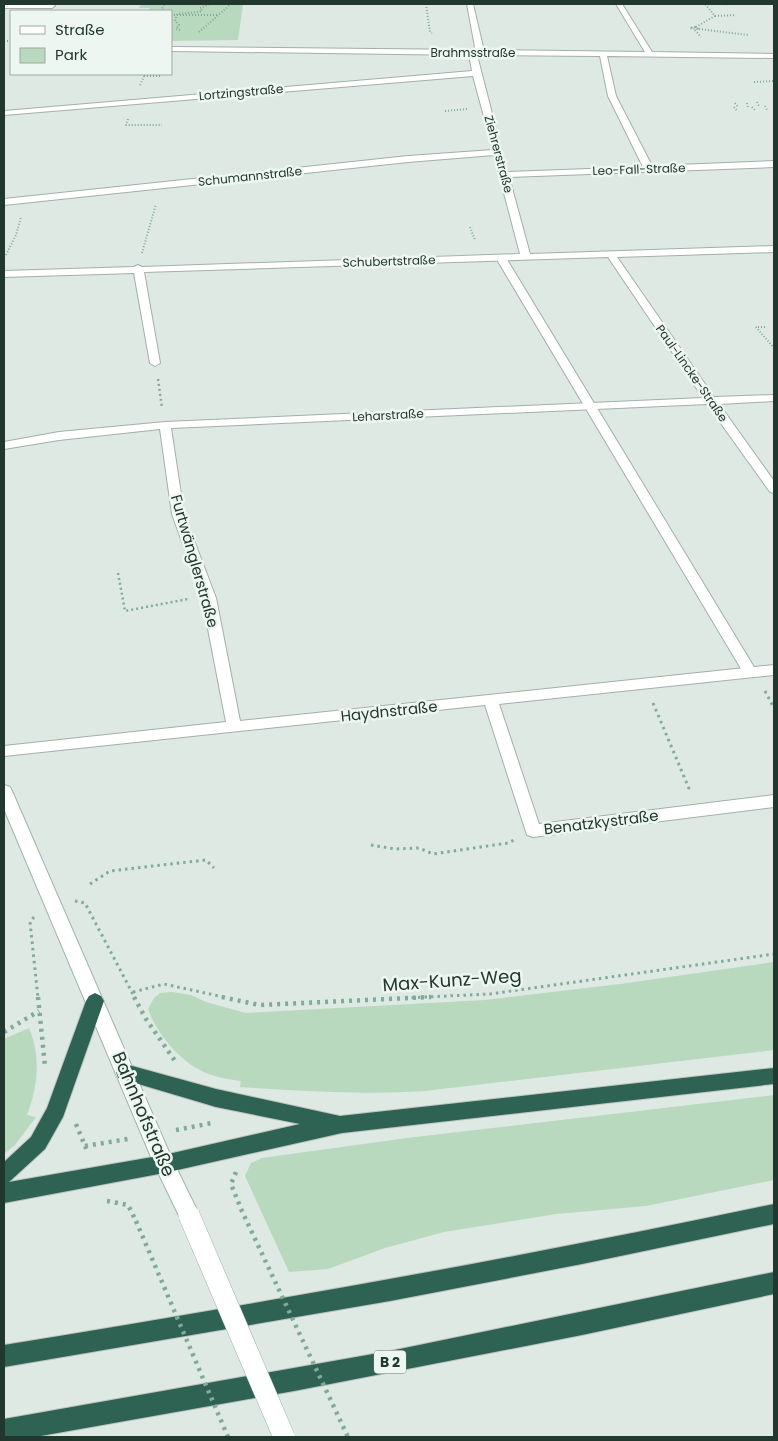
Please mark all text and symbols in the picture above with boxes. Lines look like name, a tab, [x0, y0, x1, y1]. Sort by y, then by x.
legend	[10, 10, 172, 75]
text: Straße	[55, 19, 105, 40]
text: Park	[55, 44, 87, 65]
street label: Brahmsstraße	[430, 44, 516, 61]
street label: Lortzingstraße	[198, 80, 284, 104]
street label: Ziehrerstraße	[480, 113, 518, 195]
street label: Leo-Fall-Straße	[592, 159, 686, 179]
street label: Schumannstraße	[197, 162, 303, 190]
street label: Schubertstraße	[342, 251, 436, 271]
street label: Paul-Lincke-Straße	[652, 321, 732, 425]
street label: Leharstraße	[352, 405, 424, 425]
street label: Furtwänglerstraße	[166, 492, 224, 630]
street label: Haydnstraße	[340, 695, 438, 727]
street label: Benatzkystraße	[543, 805, 659, 839]
street label: Max-Kunz-Weg	[382, 963, 522, 997]
street label: Bahnhofstraße	[106, 1048, 182, 1180]
road number: B 2	[374, 1350, 406, 1374]

